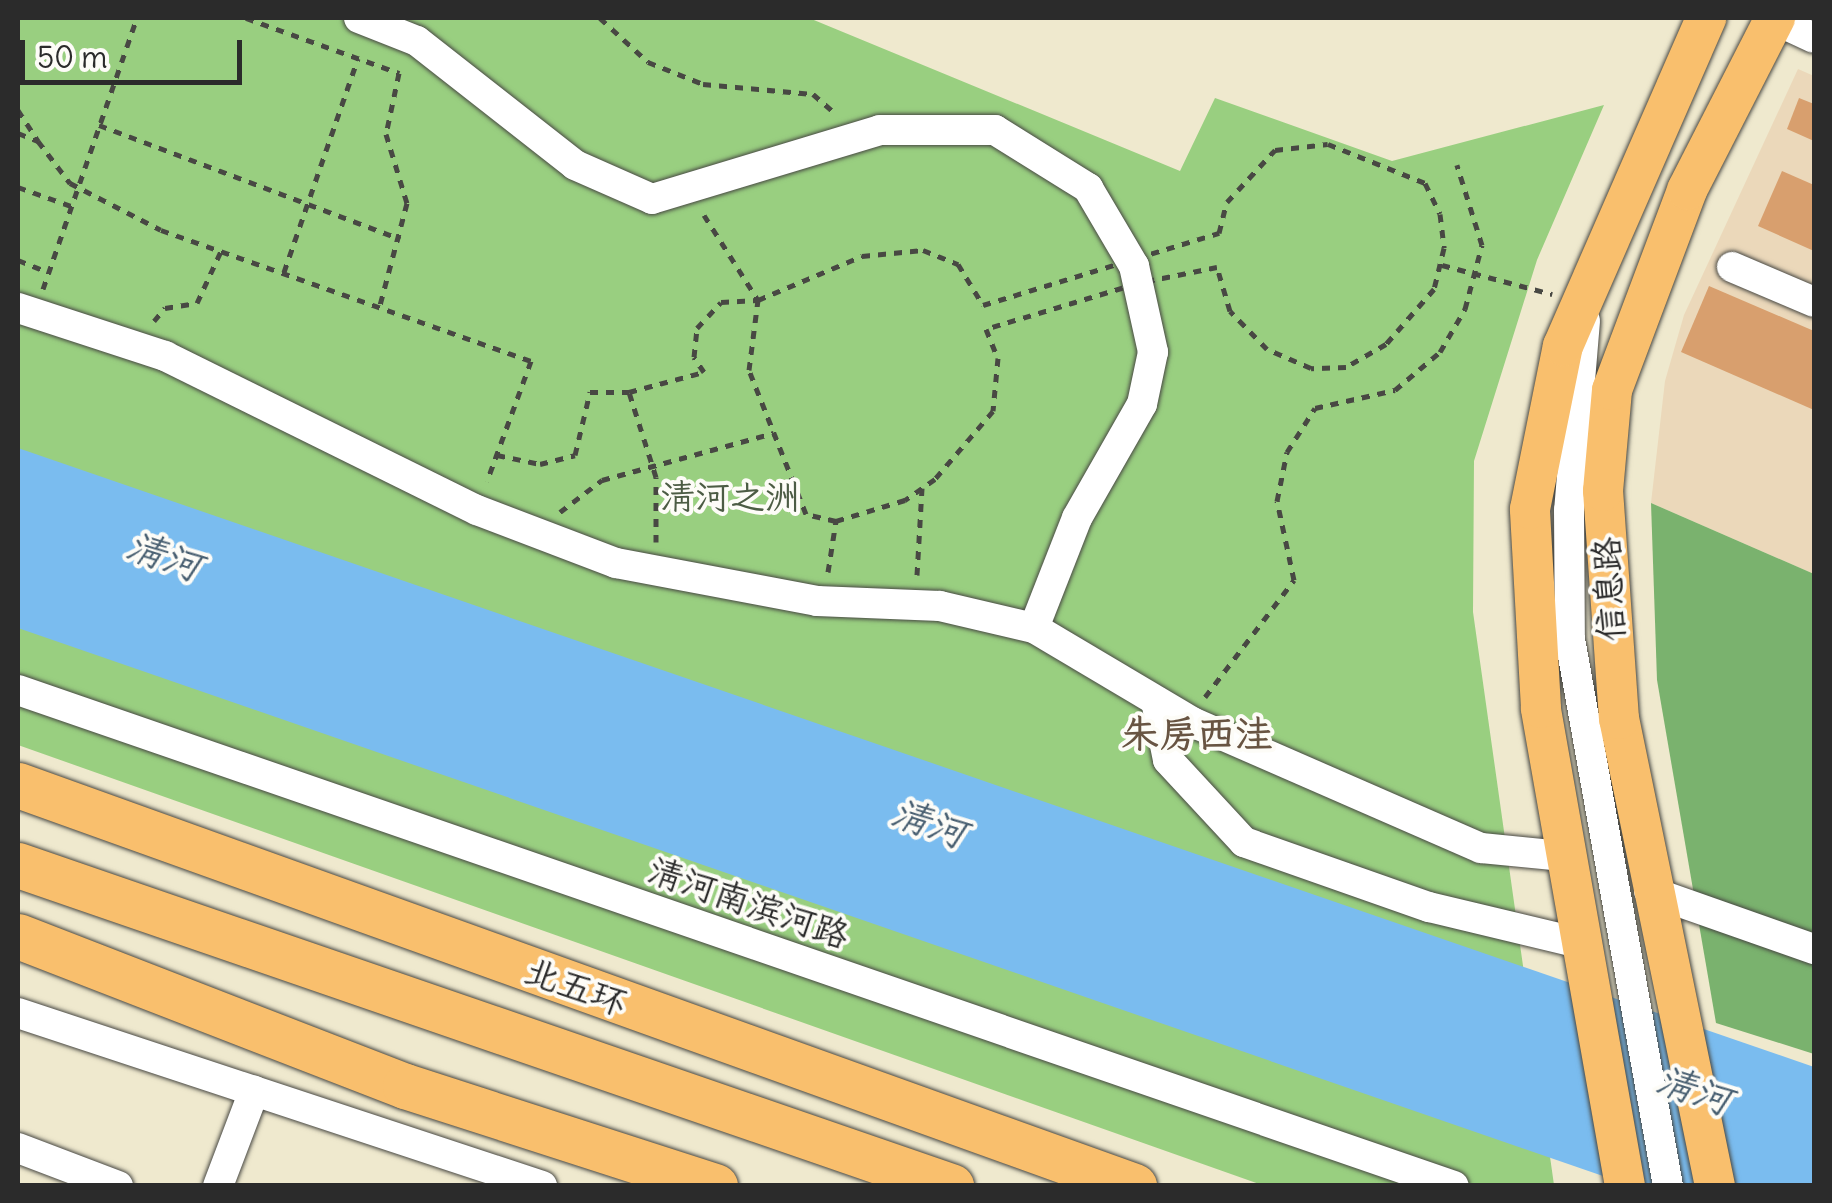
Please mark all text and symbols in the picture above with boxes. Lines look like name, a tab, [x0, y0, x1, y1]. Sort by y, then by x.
scale bar	[25, 20, 248, 82]
text: 50 m	[37, 38, 107, 76]
park label: 清河之洲	[660, 475, 800, 517]
water label: 清河	[121, 522, 207, 590]
street label: 信息路	[1584, 535, 1632, 643]
district label: 朱房西洼	[1121, 711, 1273, 757]
water label: 清河	[886, 789, 972, 857]
street label: 清河南滨河路	[643, 848, 855, 956]
street label: 北五环	[519, 948, 633, 1024]
water label: 清河	[1651, 1056, 1737, 1124]

